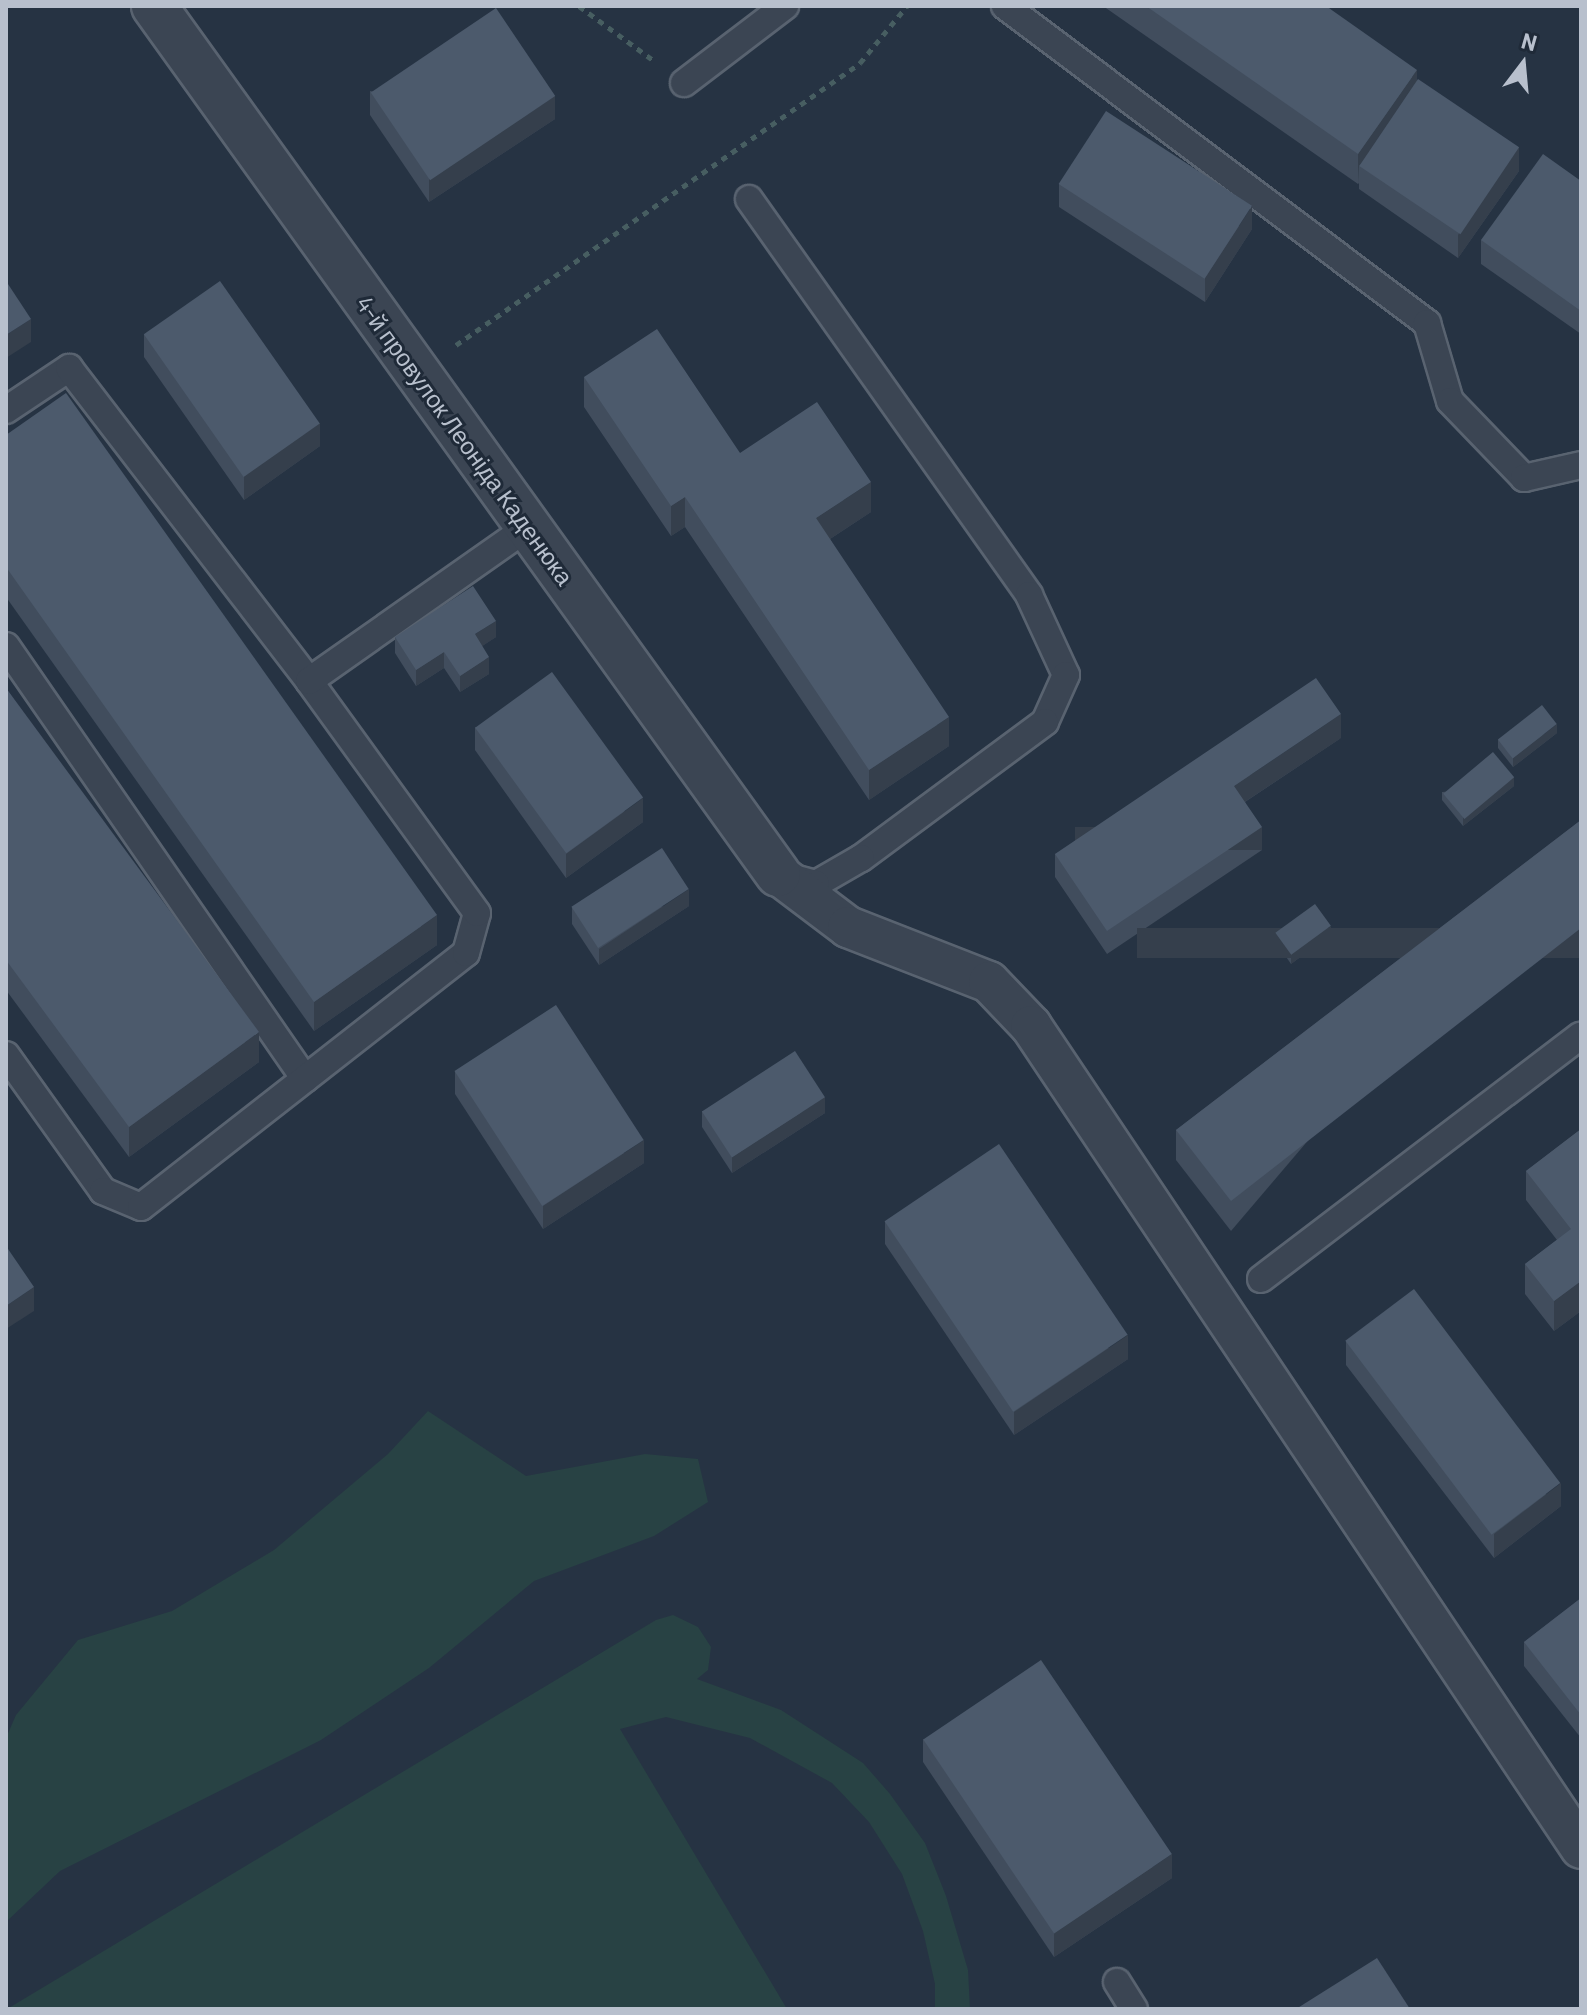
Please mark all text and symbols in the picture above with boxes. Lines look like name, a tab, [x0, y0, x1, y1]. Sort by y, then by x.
north arrow	[1483, 24, 1563, 104]
text: N	[1519, 26, 1540, 55]
street label: 4-й провулок Леоніда Каденюка	[350, 290, 580, 590]

